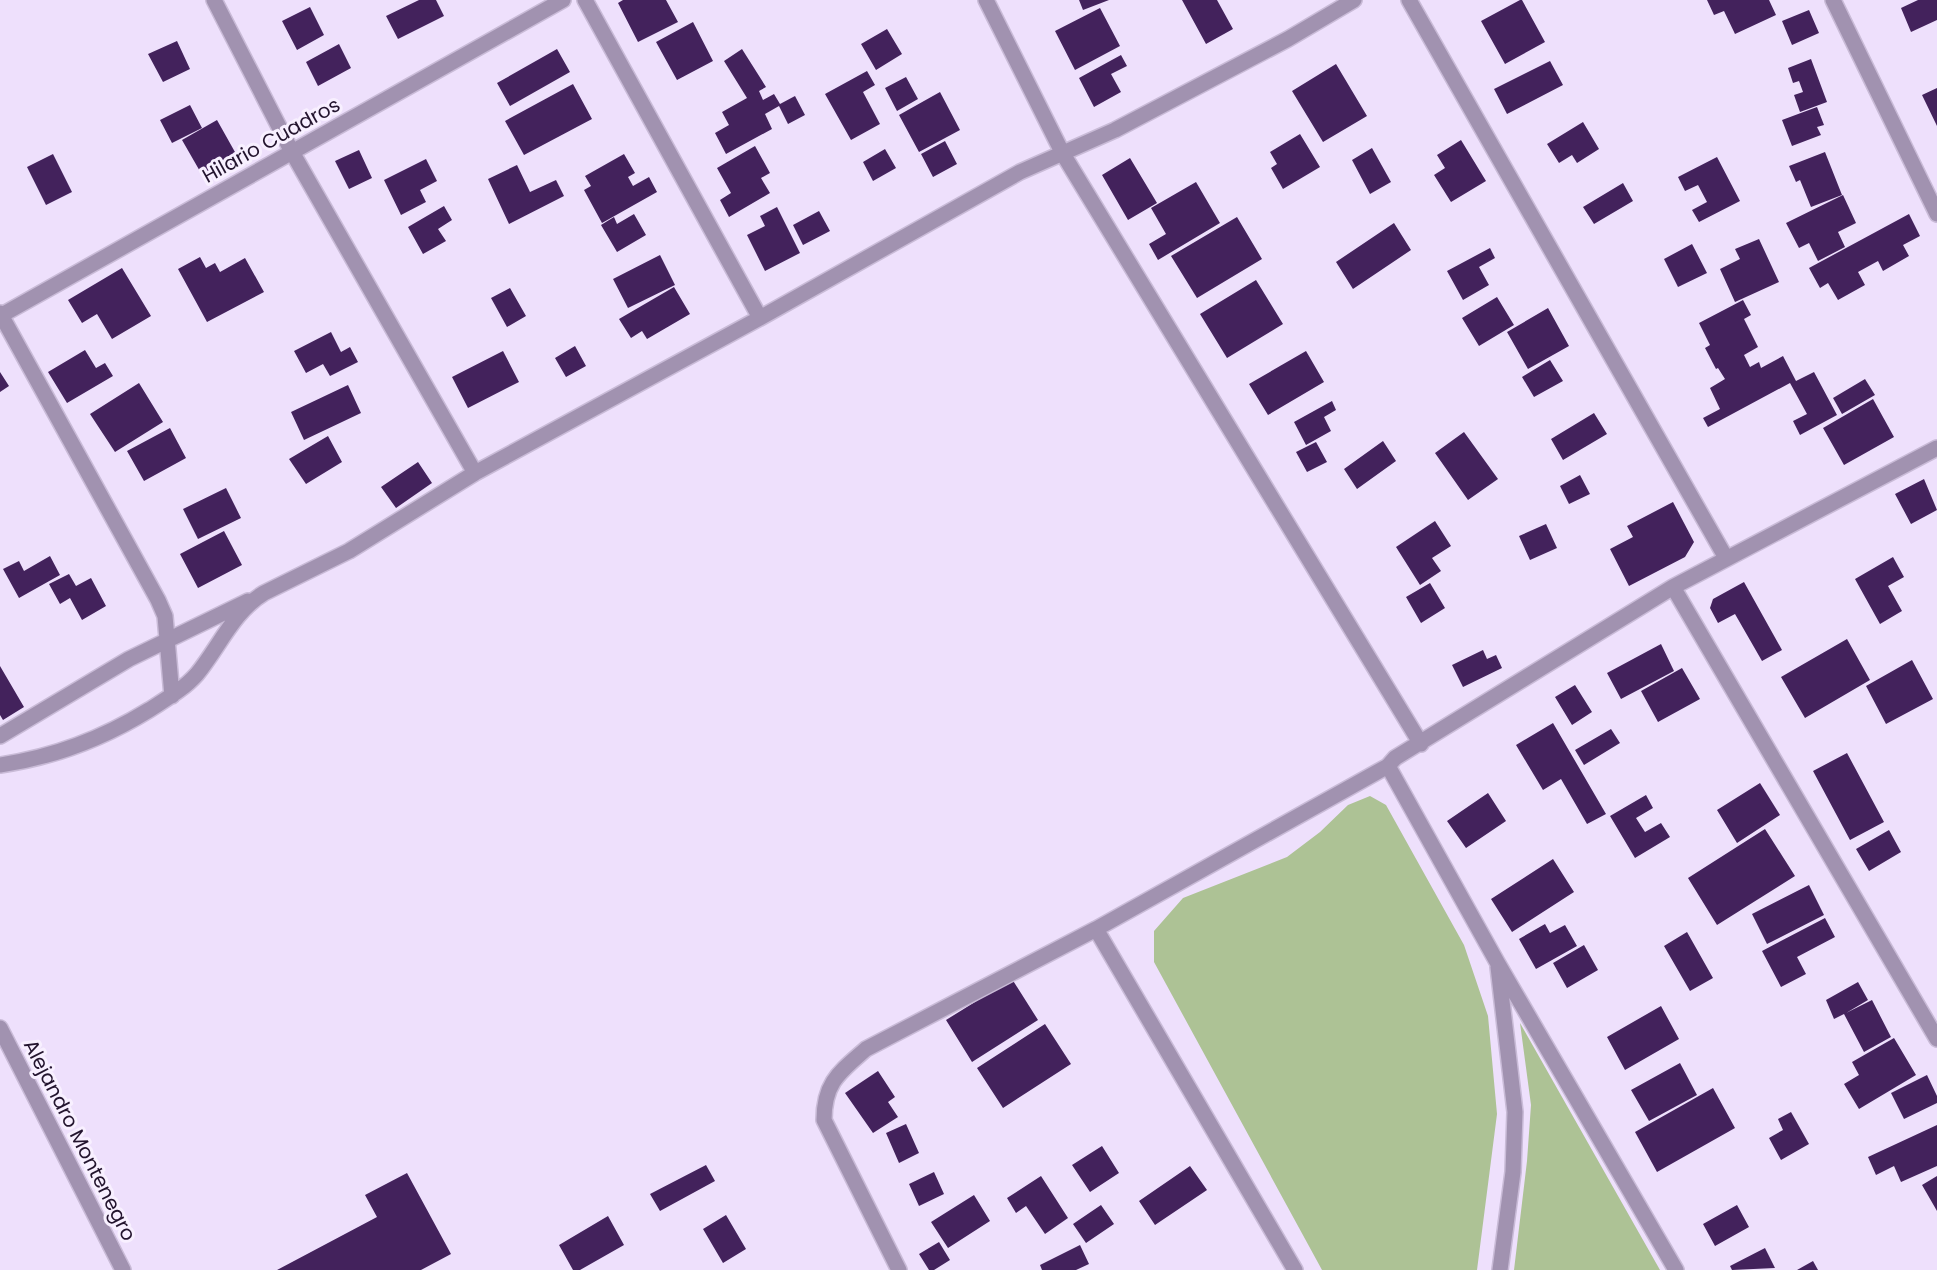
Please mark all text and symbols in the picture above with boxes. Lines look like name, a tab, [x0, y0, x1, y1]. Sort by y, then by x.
street label: Hilario Cuadros	[197, 90, 345, 190]
street label: Alejandro Montenegro	[17, 1034, 143, 1246]

